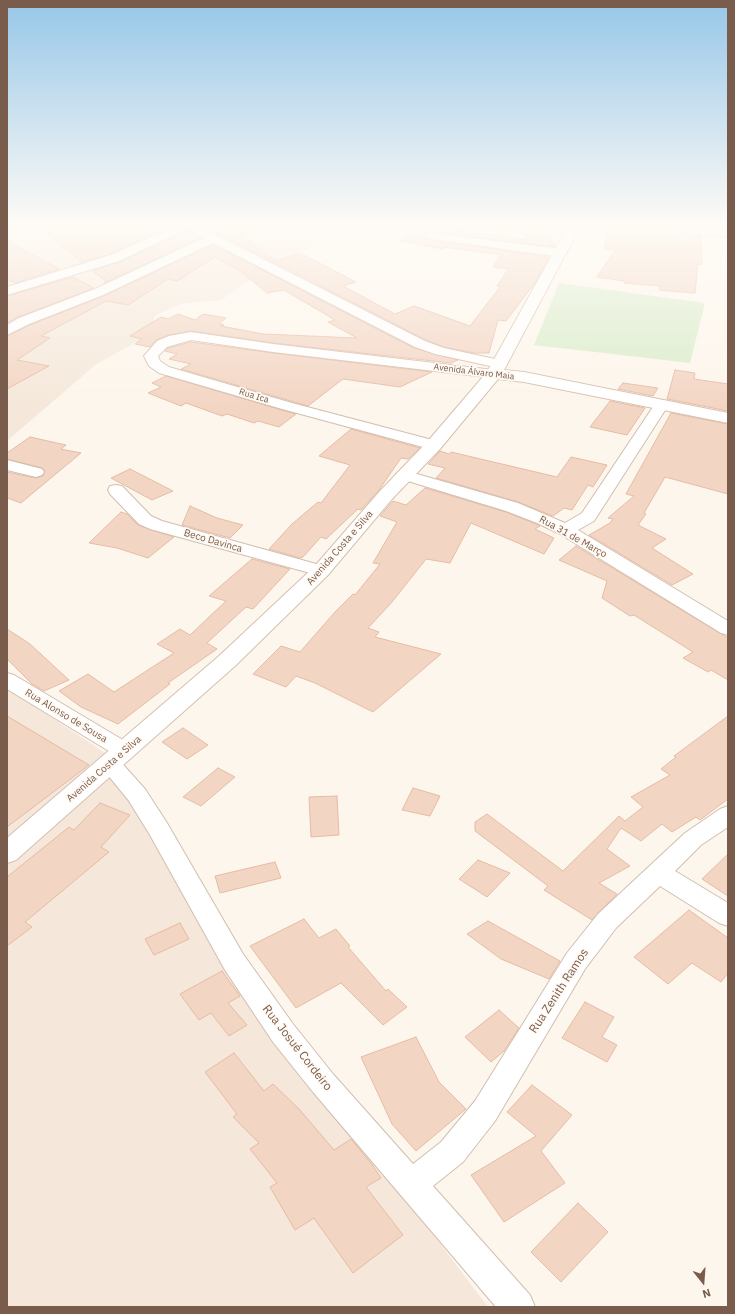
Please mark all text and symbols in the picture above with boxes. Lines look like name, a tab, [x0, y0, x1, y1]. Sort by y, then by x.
street label: Avenida Álvaro Maia	[433, 362, 515, 382]
street label: Rua Ica	[238, 386, 270, 406]
street label: Avenida Costa e Silva	[304, 508, 376, 588]
street label: Rua 31 de Março	[537, 513, 609, 561]
street label: Beco Davinca	[182, 527, 244, 555]
street label: Rua Alonso de Sousa	[23, 687, 109, 745]
street label: Avenida Costa e Silva	[64, 733, 144, 805]
street label: Rua Zenith Ramos	[526, 946, 592, 1036]
street label: Rua Josué Cordeiro	[259, 1002, 335, 1094]
north arrow	[683, 1262, 723, 1302]
text: N	[701, 1286, 712, 1301]

